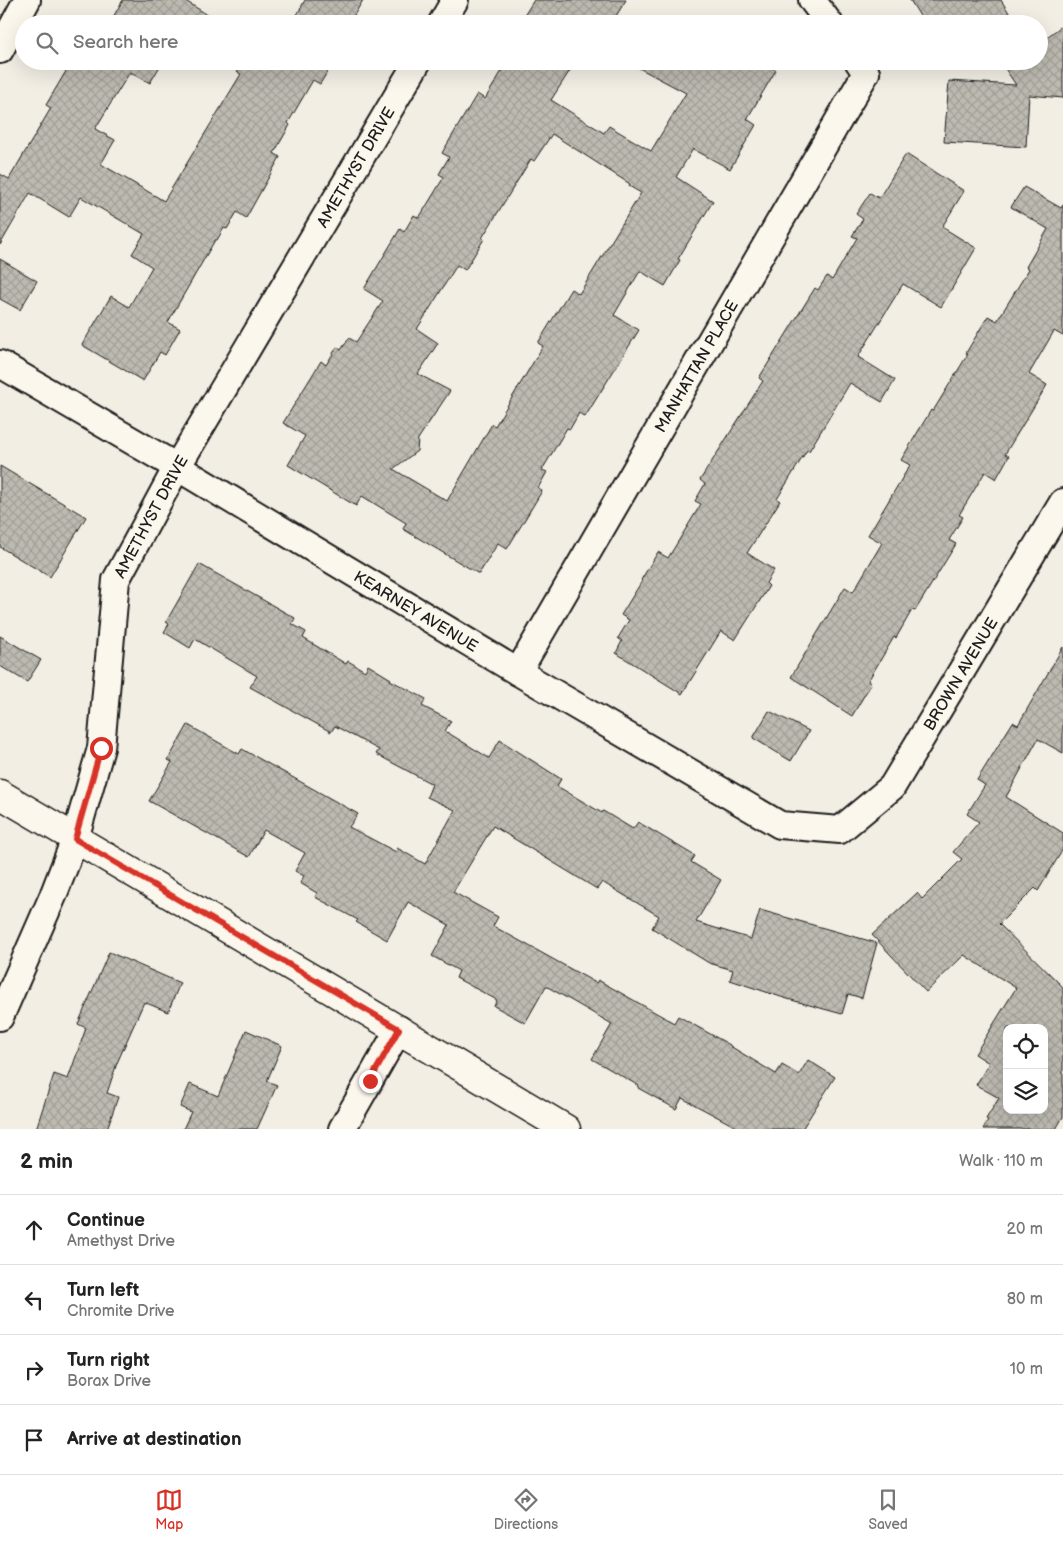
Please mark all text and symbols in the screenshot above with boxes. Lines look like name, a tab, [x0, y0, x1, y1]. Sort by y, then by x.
search box	[15, 15, 1048, 70]
icon: search	[33, 29, 61, 57]
text: Search here	[73, 31, 178, 54]
street label: AMETHYST DRIVE	[313, 104, 400, 231]
street label: MANHATTAN PLACE	[651, 297, 743, 436]
street label: AMETHYST DRIVE	[111, 452, 193, 582]
street label: KEARNEY AVENUE	[350, 568, 481, 657]
street label: BROWN AVENUE	[920, 615, 1002, 734]
route start	[90, 737, 113, 760]
map controls	[1003, 1024, 1048, 1114]
button: locate	[1003, 1024, 1048, 1069]
button: layers	[1003, 1069, 1048, 1114]
route end	[359, 1070, 382, 1093]
text: 2 min	[20, 1149, 73, 1174]
text: Walk · 110 m	[959, 1152, 1043, 1171]
text: Continue	[67, 1209, 145, 1232]
icon: ahead	[20, 1216, 48, 1244]
text: 20 m	[1007, 1220, 1043, 1239]
text: Amethyst Drive	[67, 1232, 175, 1251]
text: Turn left	[67, 1279, 139, 1302]
icon: left	[20, 1286, 48, 1314]
text: 80 m	[1007, 1290, 1043, 1309]
text: Chromite Drive	[67, 1302, 175, 1321]
text: Turn right	[67, 1349, 150, 1372]
icon: right	[20, 1356, 48, 1384]
text: 10 m	[1010, 1360, 1043, 1379]
text: Borax Drive	[67, 1372, 151, 1391]
icon: arrive	[20, 1426, 48, 1454]
text: Arrive at destination	[67, 1428, 242, 1451]
tab: Map	[155, 1486, 183, 1533]
tab: Directions	[494, 1486, 558, 1533]
tab: Saved	[868, 1486, 908, 1533]

